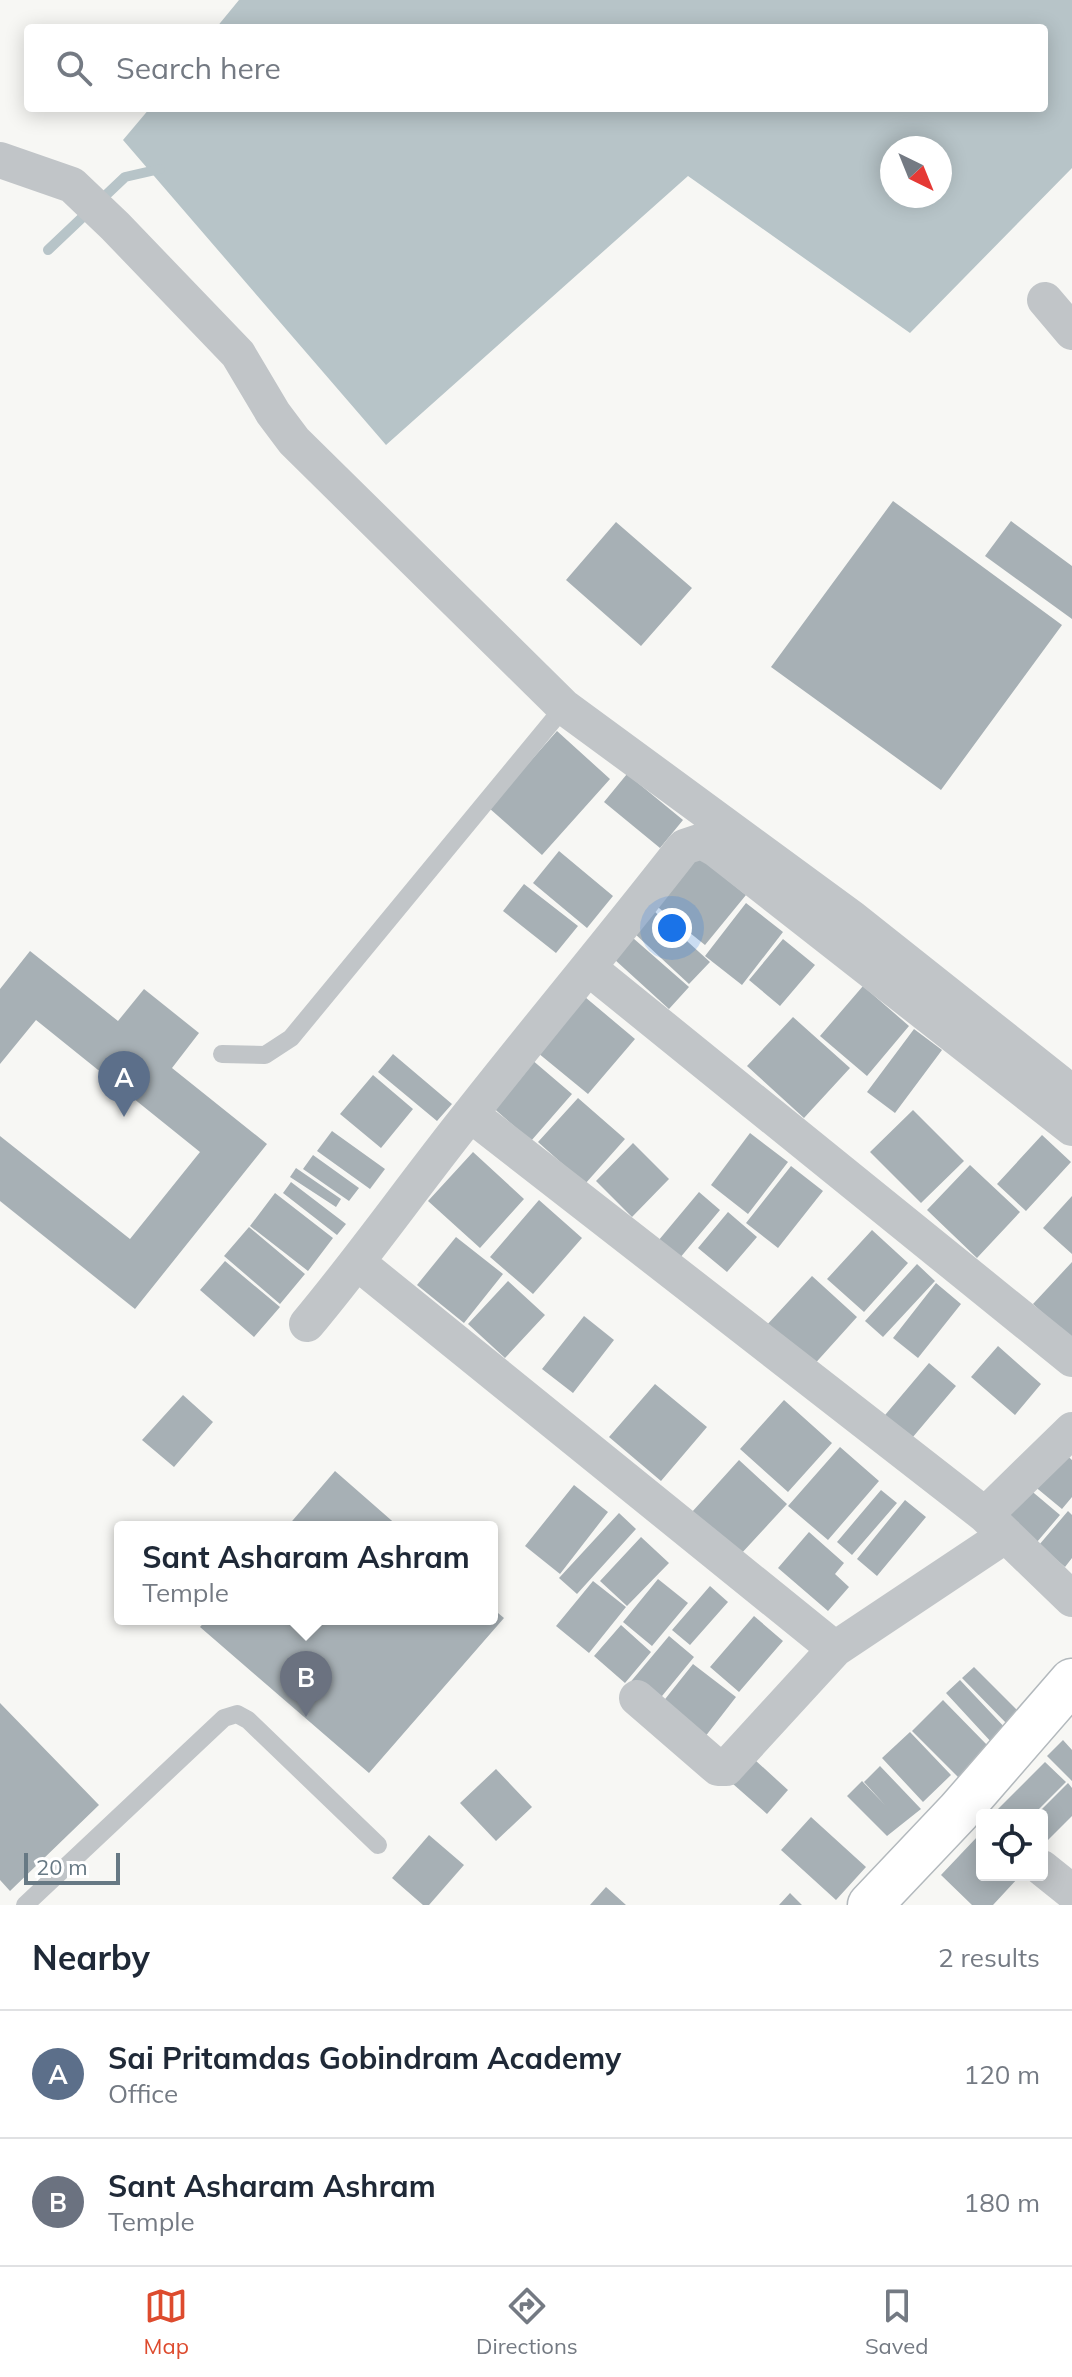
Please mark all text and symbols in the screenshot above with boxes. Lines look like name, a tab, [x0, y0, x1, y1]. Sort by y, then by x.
search box	[24, 24, 1048, 112]
icon: search	[52, 46, 96, 90]
text: Search here	[116, 49, 281, 87]
north arrow	[880, 136, 952, 208]
your location	[652, 908, 692, 948]
pin: A	[98, 1051, 150, 1117]
popup	[114, 1521, 498, 1625]
text: Sant Asharam Ashram	[142, 1538, 470, 1576]
text: Temple	[142, 1576, 229, 1609]
pin: B	[280, 1651, 332, 1717]
map controls	[976, 1809, 1048, 1881]
button: locate	[976, 1809, 1048, 1881]
scale bar	[24, 1849, 120, 1885]
text: 20 m	[36, 1853, 87, 1881]
text: Nearby	[32, 1936, 150, 1979]
text: 2 results	[938, 1941, 1040, 1974]
text: Sai Pritamdas Gobindram Academy	[108, 2039, 621, 2077]
text: A	[48, 2058, 68, 2091]
text: 120 m	[964, 2058, 1040, 2091]
text: Office	[108, 2077, 178, 2110]
text: Sant Asharam Ashram	[108, 2167, 436, 2205]
text: B	[49, 2186, 67, 2219]
text: 180 m	[964, 2186, 1040, 2219]
text: Temple	[108, 2205, 195, 2238]
tab: Map	[144, 2284, 189, 2360]
tab: Directions	[476, 2284, 578, 2360]
tab: Saved	[865, 2284, 928, 2360]

